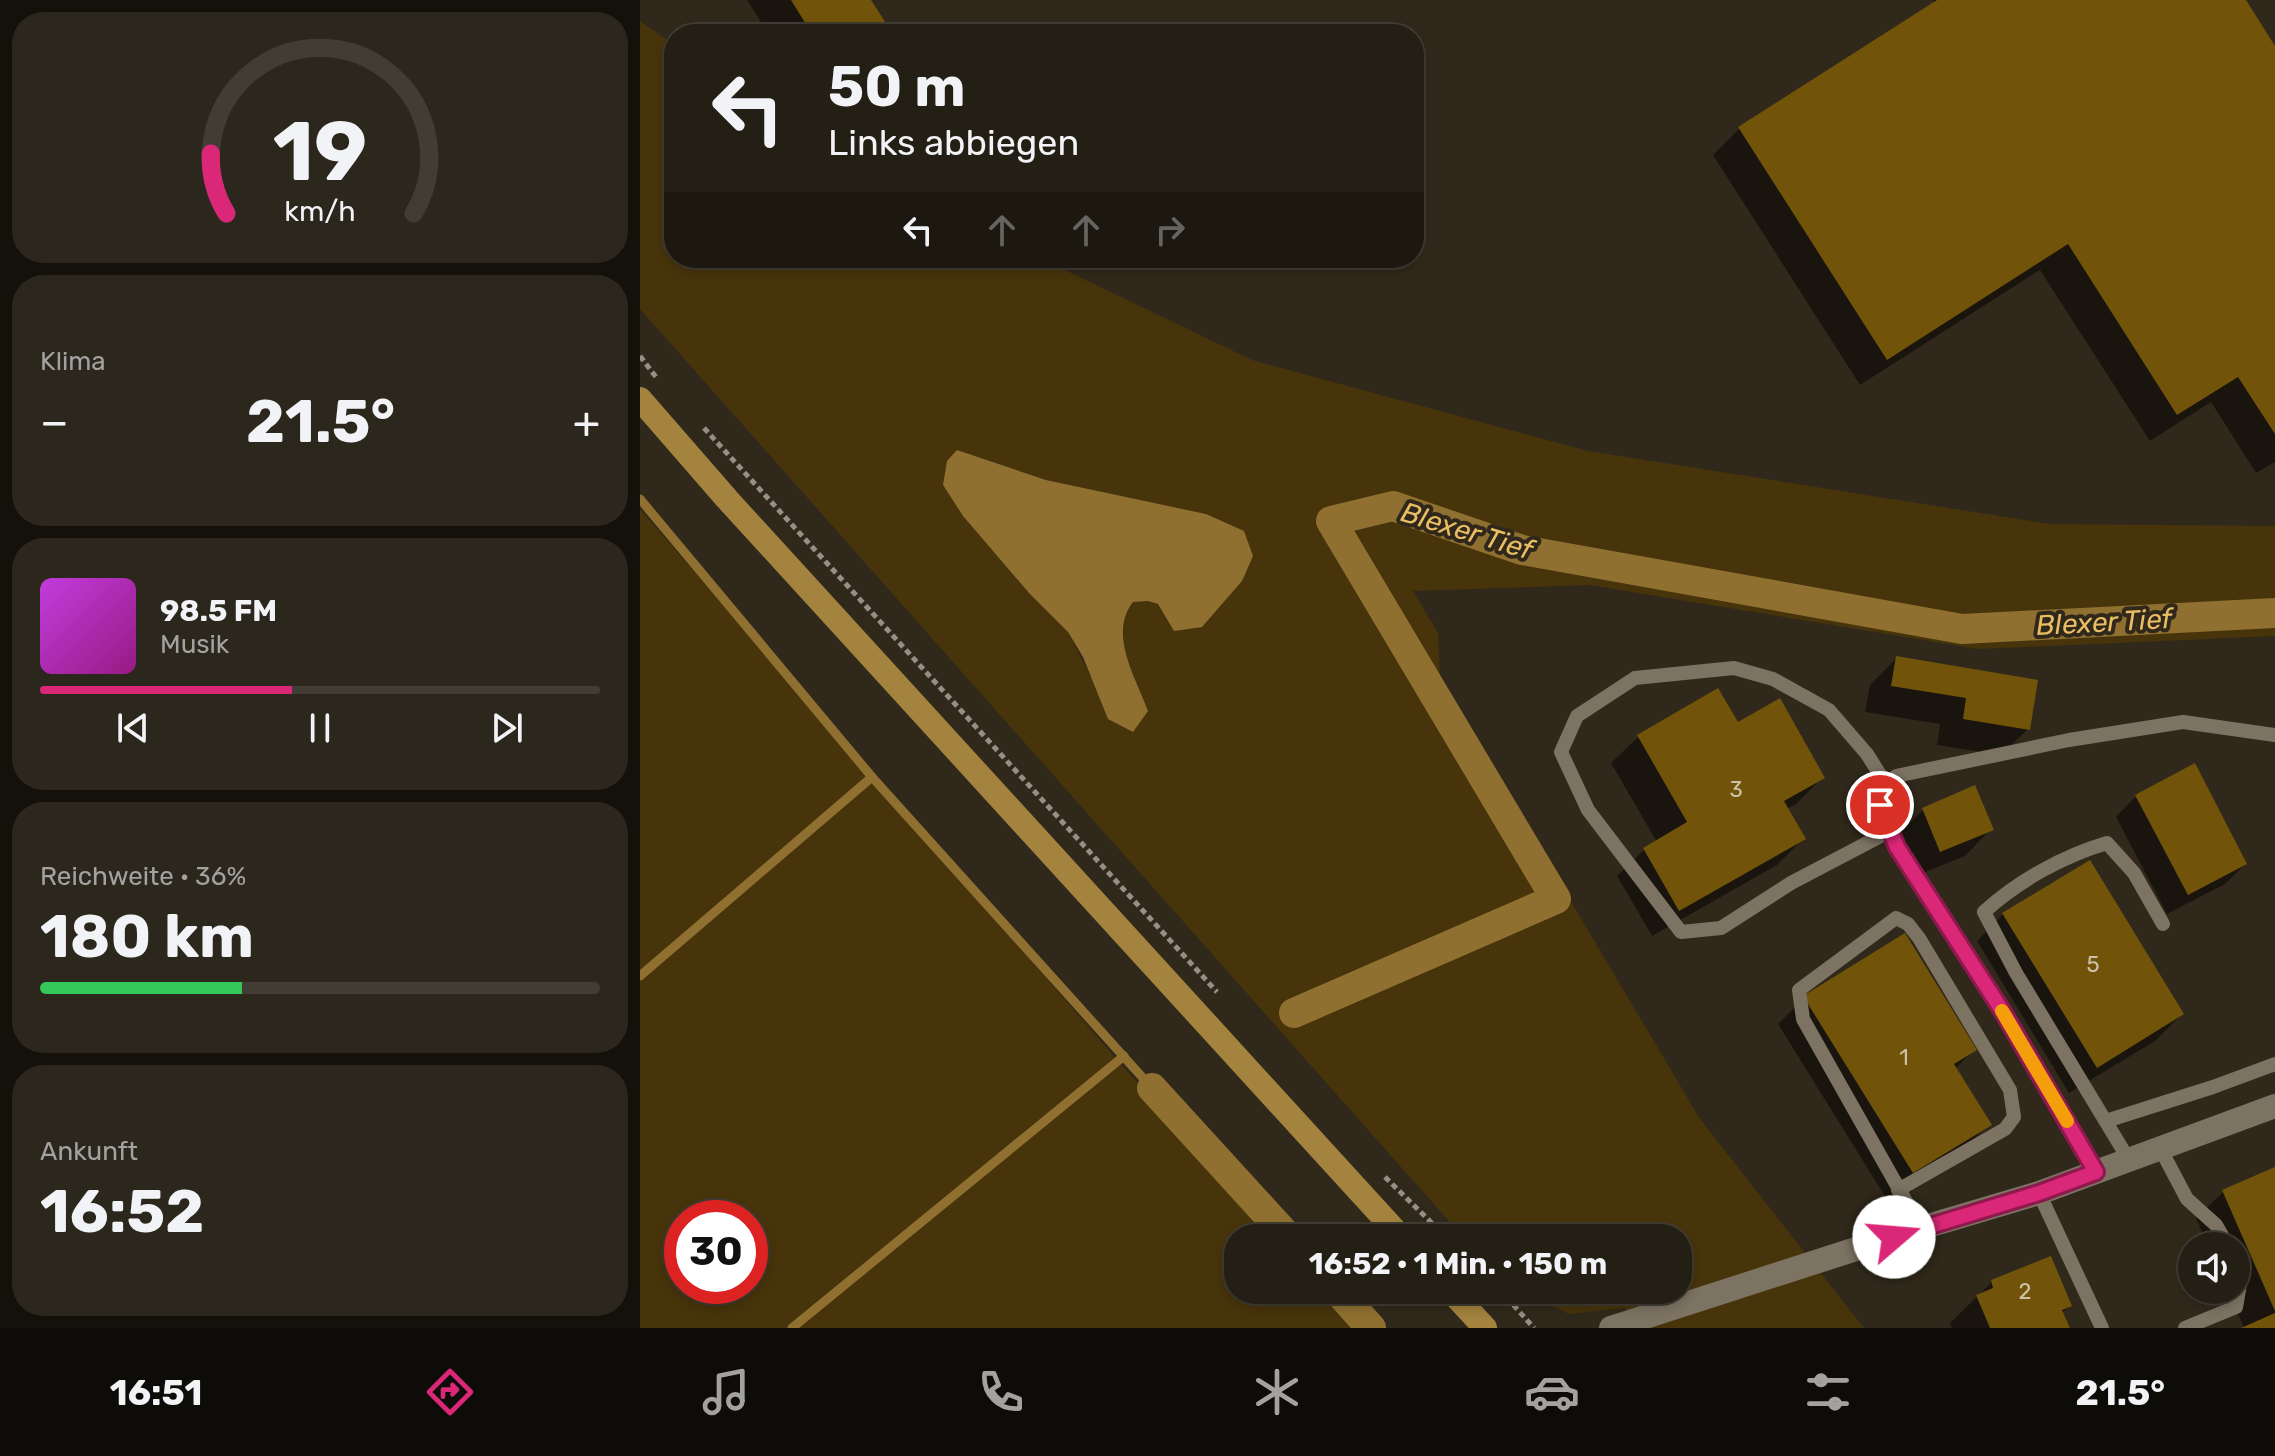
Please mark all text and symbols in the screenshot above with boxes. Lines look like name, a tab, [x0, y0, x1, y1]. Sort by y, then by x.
text: 50 m	[828, 54, 965, 120]
icon: left	[696, 56, 800, 160]
text: 19	[273, 101, 367, 200]
text: Links abbiegen	[828, 121, 1079, 164]
text: km/h	[284, 194, 356, 228]
icon: left	[896, 208, 940, 252]
icon: ahead	[980, 208, 1024, 252]
icon: ahead	[1064, 208, 1108, 252]
icon: right	[1148, 208, 1192, 252]
text: Klima	[40, 346, 106, 377]
text: 21.5°	[246, 386, 395, 457]
text: −	[40, 396, 69, 448]
text: +	[573, 396, 600, 448]
water label: Blexer Tief	[1397, 495, 1540, 568]
text: 98.5 FM	[160, 593, 277, 629]
water label: Blexer Tief	[2035, 602, 2176, 642]
text: Musik	[160, 629, 229, 660]
icon: previous	[111, 706, 155, 750]
icon: pause	[298, 706, 342, 750]
icon: next	[485, 706, 529, 750]
pin	[1846, 771, 1914, 839]
house number: 3	[1729, 776, 1743, 803]
icon: arrive	[1858, 783, 1902, 827]
text: Reichweite · 36%	[40, 861, 246, 892]
text: 180 km	[40, 901, 254, 972]
house number: 5	[2086, 951, 2100, 978]
house number: 1	[1899, 1044, 1909, 1071]
text: Ankunft	[40, 1136, 138, 1167]
text: 16:52	[40, 1176, 204, 1247]
position arrow	[1852, 1195, 1936, 1279]
speed limit sign: 30	[664, 1200, 768, 1304]
map controls	[2178, 1232, 2250, 1304]
button: sound	[2178, 1232, 2250, 1304]
text: 16:52 · 1 Min. · 150 m	[1309, 1246, 1607, 1282]
house number: 2	[2019, 1278, 2031, 1305]
icon: directions	[422, 1364, 478, 1420]
icon: music	[698, 1364, 754, 1420]
icon: phone	[973, 1364, 1029, 1420]
icon: climate	[1249, 1364, 1305, 1420]
icon: car	[1524, 1364, 1580, 1420]
icon: filters	[1800, 1364, 1856, 1420]
text: 16:51	[110, 1371, 203, 1414]
text: 21.5°	[2076, 1371, 2165, 1414]

